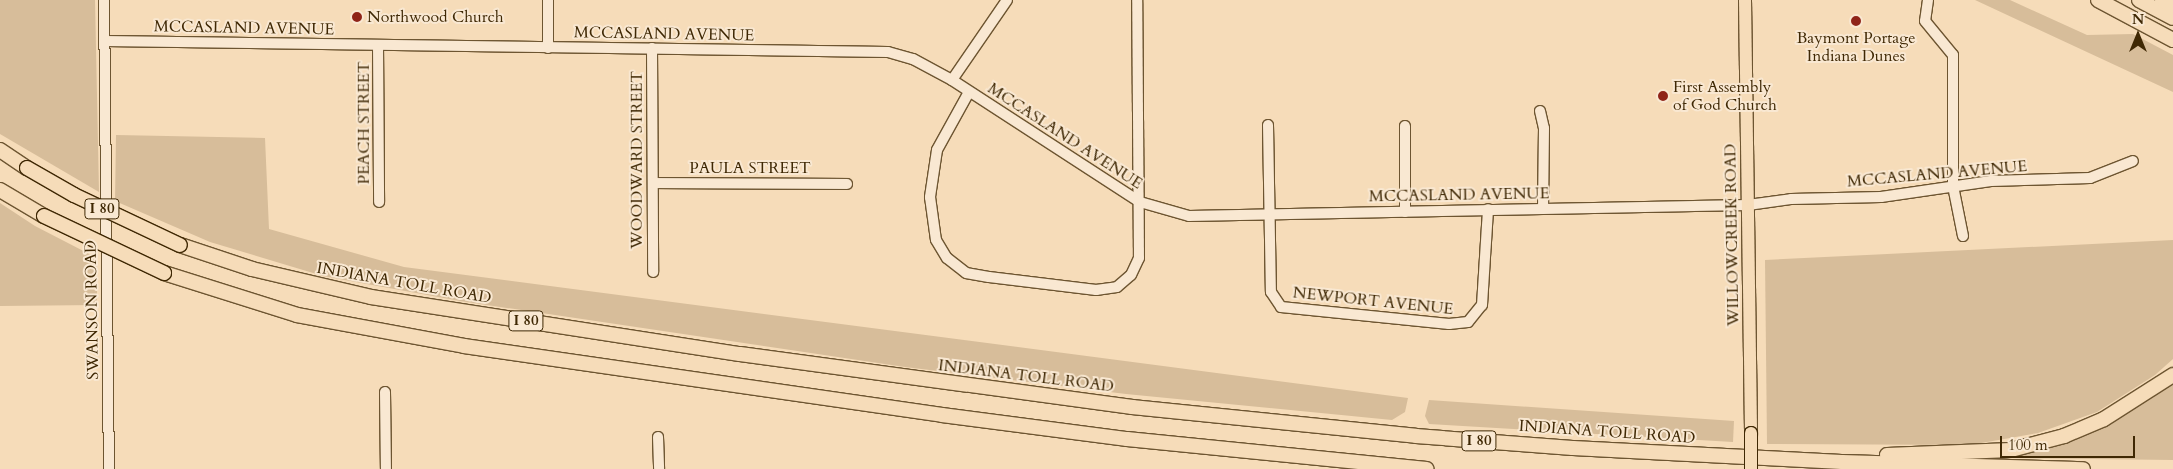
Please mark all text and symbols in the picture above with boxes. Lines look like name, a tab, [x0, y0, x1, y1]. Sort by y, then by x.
place label: Northwood Church	[367, 7, 504, 27]
north arrow	[2113, 10, 2163, 60]
text: N	[2132, 10, 2144, 29]
marker: Northwood Church	[351, 11, 363, 23]
marker: Baymont Portage Indiana Dunes	[1850, 15, 1862, 27]
street label: MCCASLAND AVENUE	[154, 17, 334, 39]
street label: MCCASLAND AVENUE	[574, 23, 754, 45]
place label: Baymont Portage Indiana Dunes	[1796, 28, 1916, 66]
street label: PEACH STREET	[354, 62, 374, 184]
street label: WOODWARD STREET	[627, 71, 647, 249]
place label: First Assembly of God Church	[1673, 77, 1777, 115]
street label: MCCASLAND AVENUE	[984, 79, 1146, 193]
marker: First Assembly of God Church	[1657, 90, 1669, 102]
street label: WILLOWCREEK ROAD	[1721, 144, 1743, 326]
street label: MCCASLAND AVENUE	[1846, 157, 2028, 191]
street label: PAULA STREET	[689, 158, 811, 178]
street label: MCCASLAND AVENUE	[1369, 184, 1549, 206]
road number: I 80	[83, 196, 121, 222]
street label: SWANSON ROAD	[81, 240, 103, 380]
street label: INDIANA TOLL ROAD	[315, 258, 493, 308]
street label: NEWPORT AVENUE	[1292, 283, 1454, 319]
road number: I 80	[507, 308, 545, 334]
street label: INDIANA TOLL ROAD	[937, 356, 1115, 396]
street label: INDIANA TOLL ROAD	[1518, 416, 1696, 448]
scale bar	[2003, 426, 2138, 458]
road number: I 80	[1460, 428, 1498, 454]
text: 100 m	[2008, 435, 2048, 455]

